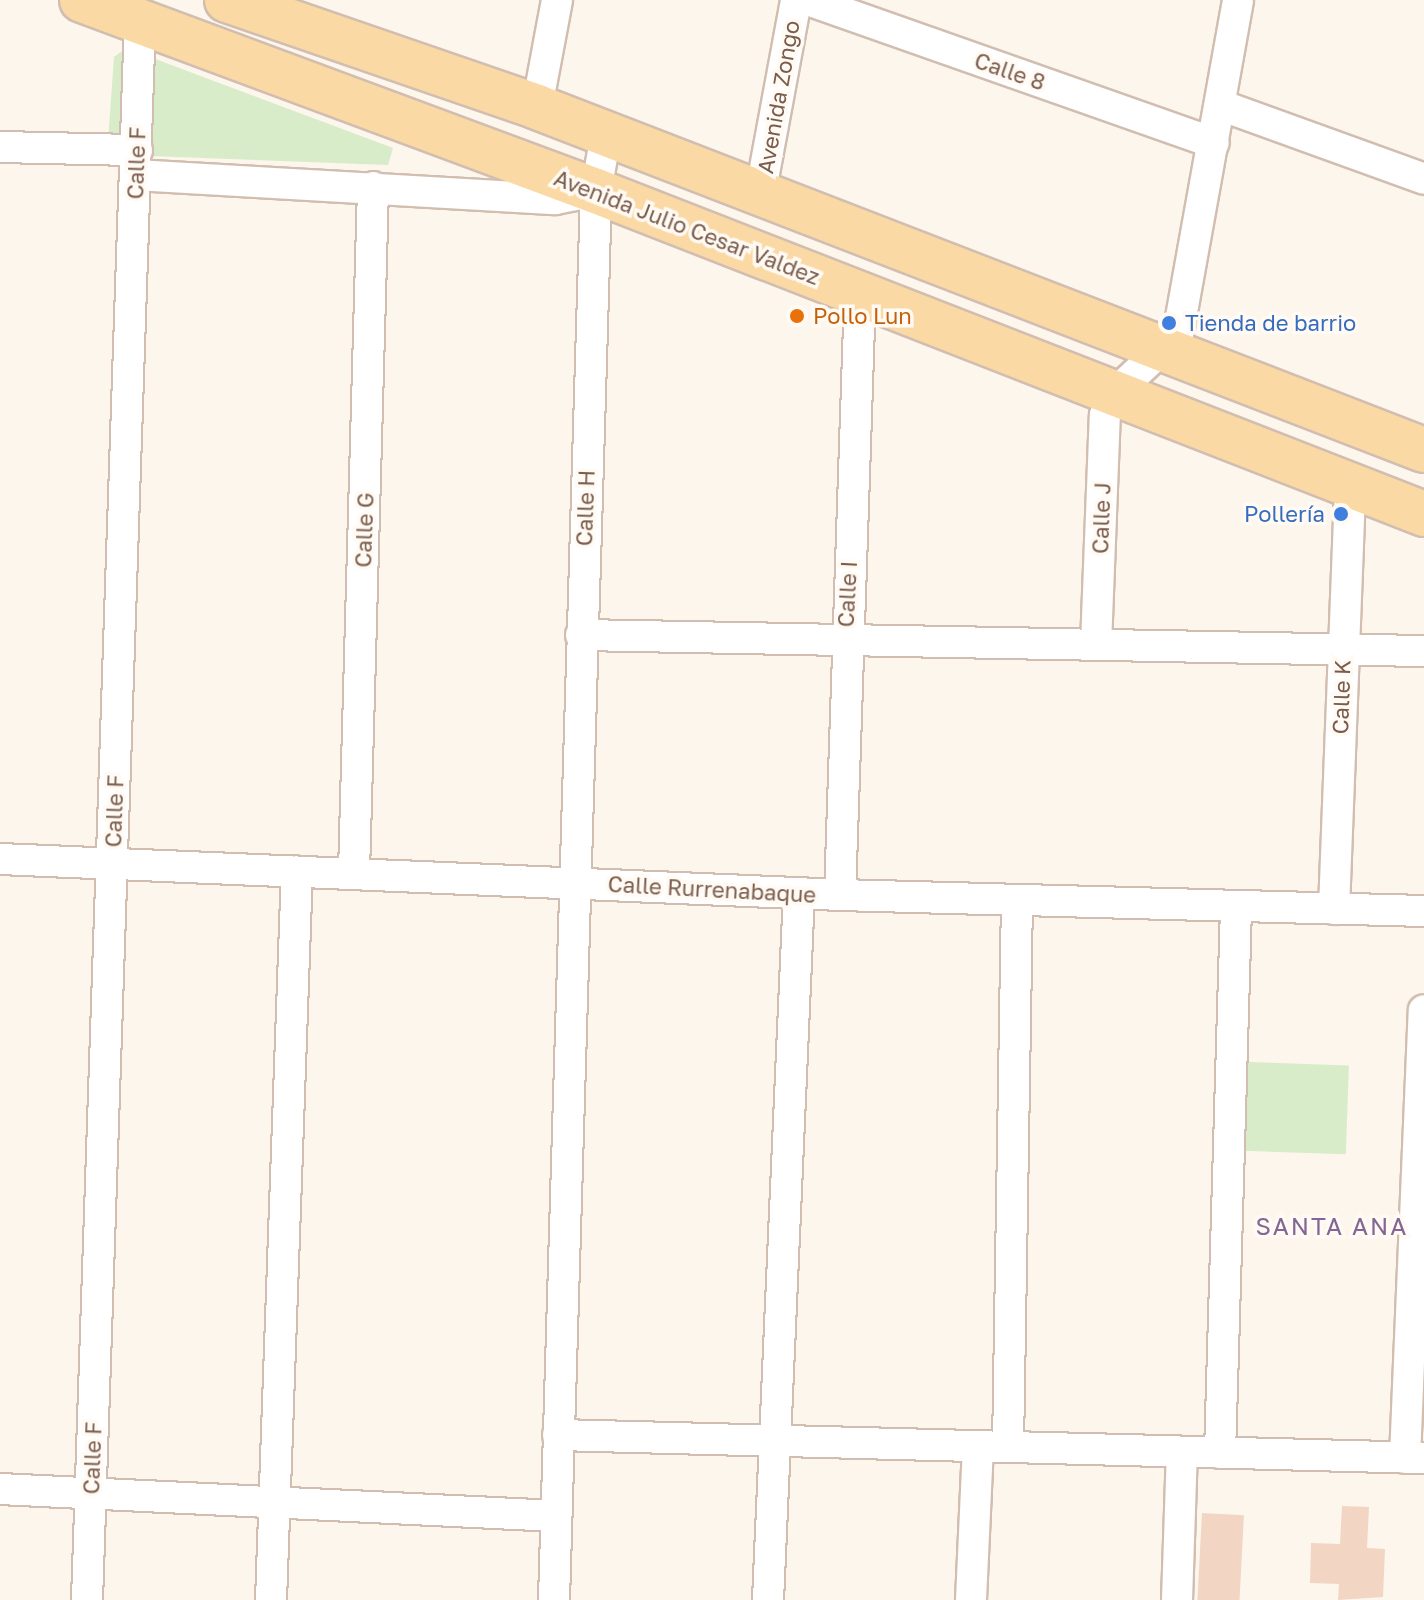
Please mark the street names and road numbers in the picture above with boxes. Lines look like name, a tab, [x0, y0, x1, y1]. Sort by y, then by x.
street label: Avenida Zongo	[752, 18, 804, 176]
street label: Calle 8	[971, 47, 1049, 95]
street label: Calle F	[122, 126, 150, 200]
street label: Avenida Julio Cesar Valdez	[551, 164, 823, 290]
street label: Calle H	[570, 469, 600, 547]
street label: Calle J	[1087, 482, 1115, 554]
street label: Calle G	[349, 492, 379, 568]
street label: Calle I	[832, 560, 862, 628]
street label: Calle K	[1327, 659, 1355, 735]
street label: Calle F	[100, 774, 128, 848]
street label: Calle Rurrenabaque	[607, 870, 817, 908]
street label: Calle F	[78, 1421, 106, 1495]

